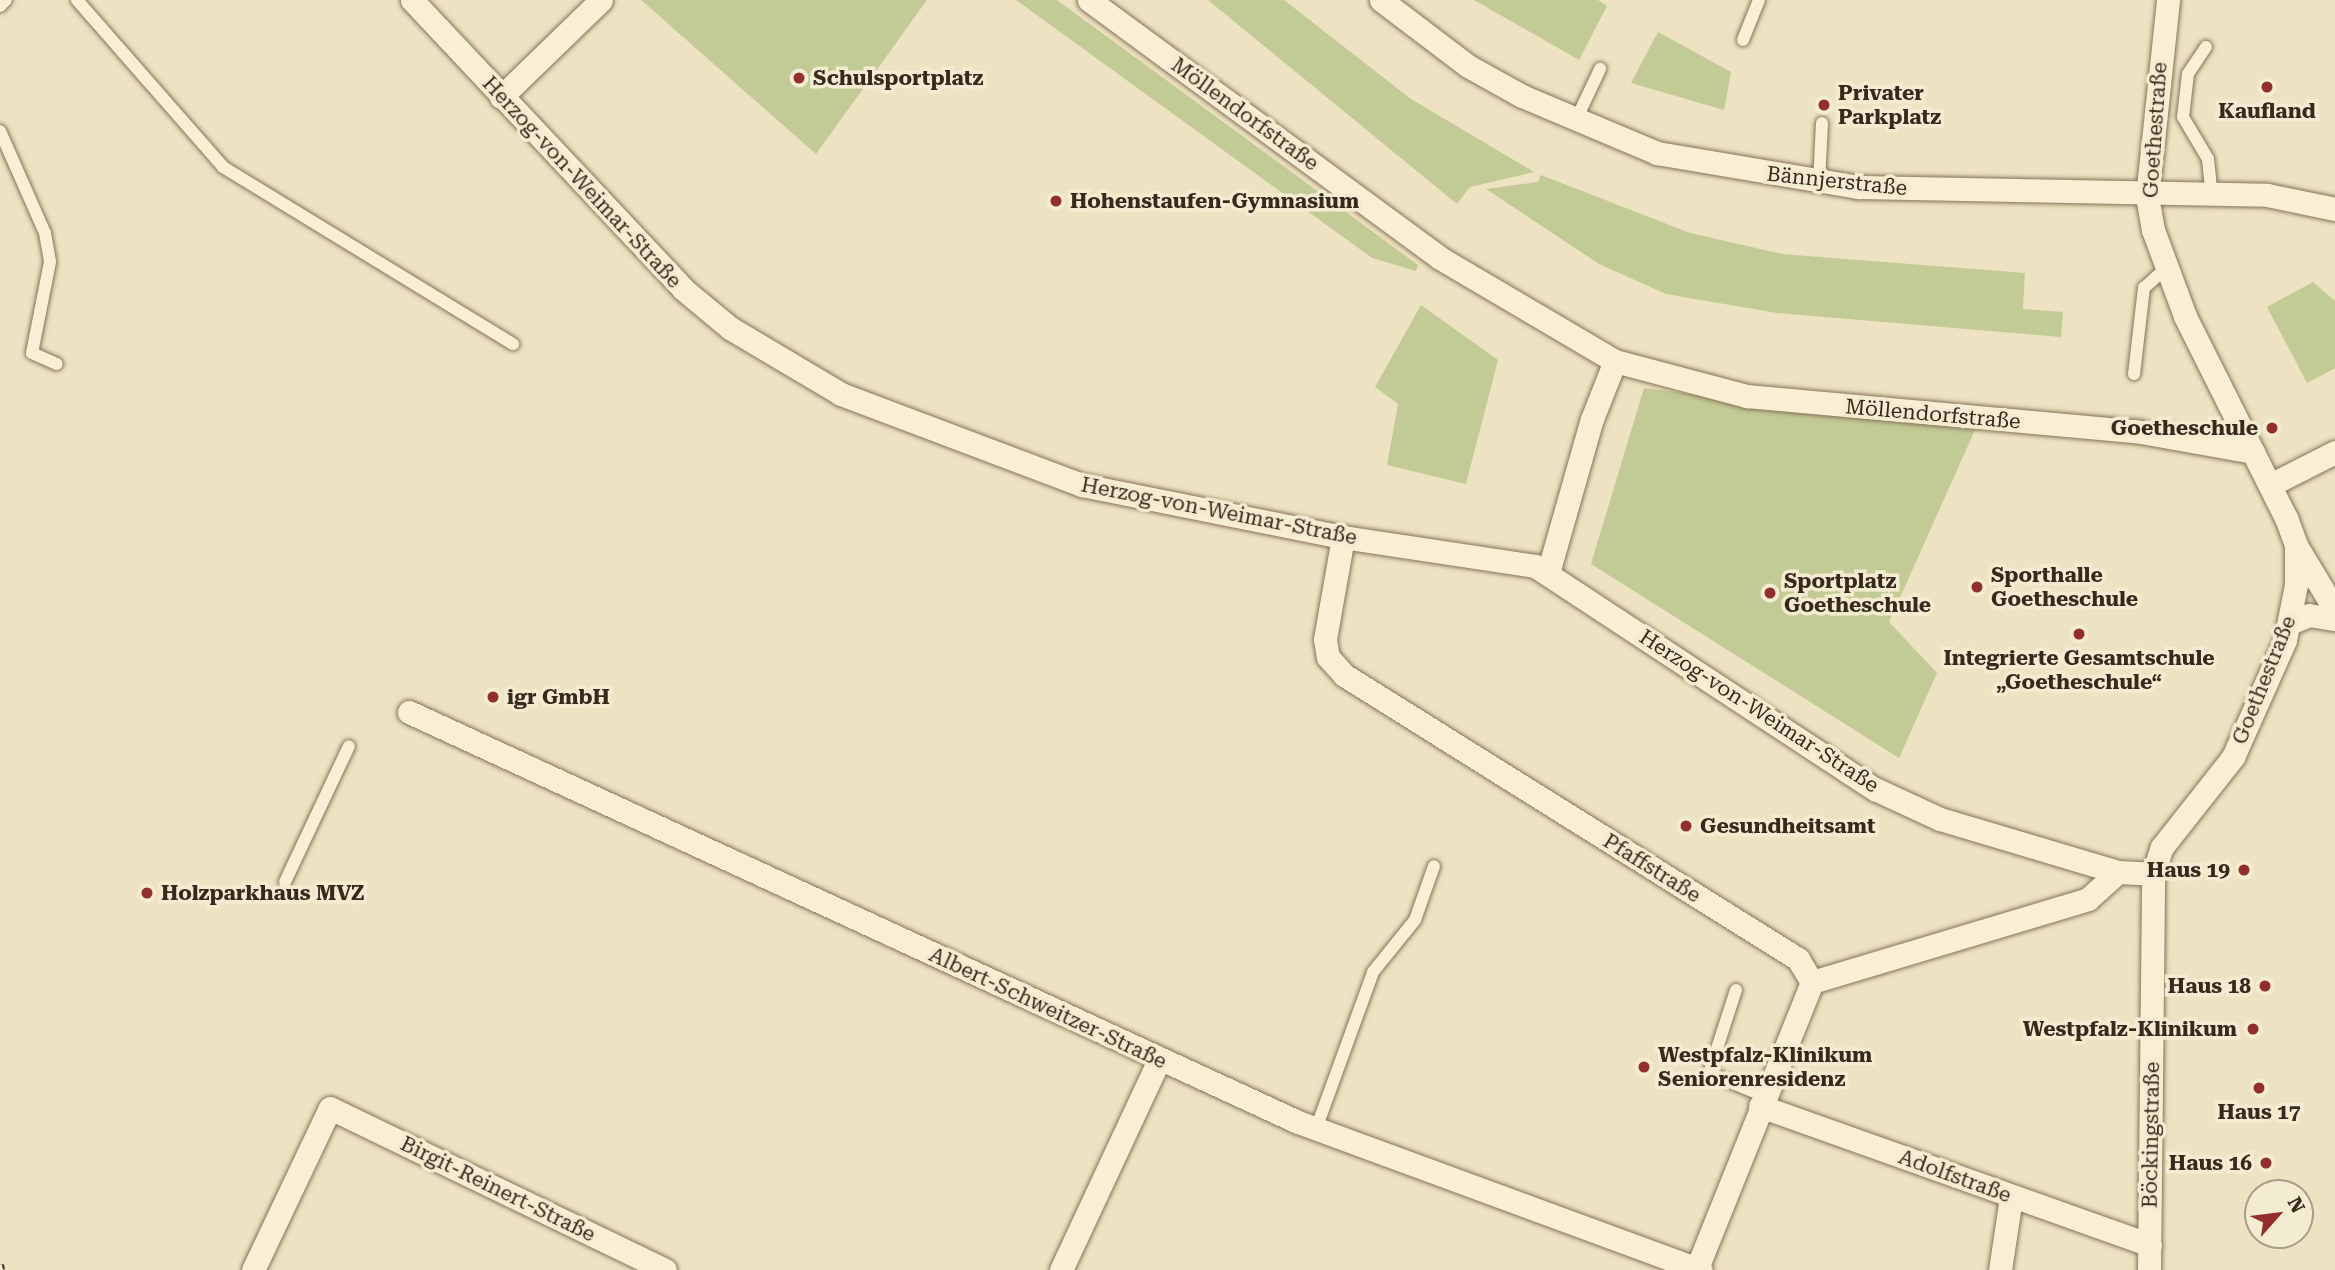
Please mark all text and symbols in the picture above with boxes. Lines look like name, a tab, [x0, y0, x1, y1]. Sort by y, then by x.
street label: Möllendorfstraße	[1166, 52, 1324, 176]
street label: Goethestraße	[2138, 61, 2172, 199]
place label: Schulsportplatz	[813, 65, 983, 91]
marker: Schulsportplatz	[791, 70, 807, 86]
street label: Herzog-von-Weimar-Straße	[477, 71, 687, 293]
marker: Kaufland	[2259, 79, 2275, 95]
place label: Privater Parkplatz	[1838, 80, 1941, 130]
marker: Privater Parkplatz	[1816, 97, 1832, 113]
place label: Kaufland	[2218, 98, 2316, 124]
street label: Bännjerstraße	[1766, 161, 1908, 201]
place label: Hohenstaufen-Gymnasium	[1070, 188, 1359, 214]
marker: Hohenstaufen-Gymnasium	[1048, 193, 1064, 209]
street label: Möllendorfstraße	[1844, 394, 2022, 434]
place label: Goetheschule	[2111, 415, 2258, 441]
marker: Goetheschule	[2264, 420, 2280, 436]
street label: Herzog-von-Weimar-Straße	[1079, 472, 1359, 550]
place label: Sporthalle Goetheschule	[1991, 562, 2138, 612]
place label: Sportplatz Goetheschule	[1784, 568, 1931, 618]
marker: Sporthalle Goetheschule	[1969, 579, 1985, 595]
marker: Sportplatz Goetheschule	[1762, 585, 1778, 601]
street label: Goethestraße	[2227, 612, 2301, 748]
street label: Herzog-von-Weimar-Straße	[1635, 624, 1883, 798]
marker: Integrierte Gesamtschule „Goetheschule“	[2071, 626, 2087, 642]
place label: Integrierte Gesamtschule „Goetheschule“	[1943, 645, 2215, 695]
place label: igr GmbH	[507, 684, 610, 710]
marker: igr GmbH	[485, 689, 501, 705]
place label: Gesundheitsamt	[1700, 813, 1875, 839]
marker: Gesundheitsamt	[1678, 818, 1694, 834]
street label: Pfaffstraße	[1599, 828, 1705, 908]
place label: Haus 19	[2147, 857, 2230, 883]
marker: Haus 19	[2236, 862, 2252, 878]
place label: Holzparkhaus MVZ	[161, 880, 364, 906]
marker: Holzparkhaus MVZ	[139, 885, 155, 901]
street label: Albert-Schweitzer-Straße	[925, 942, 1171, 1074]
place label: Haus 18	[2168, 973, 2251, 999]
marker: Haus 18	[2257, 978, 2273, 994]
place label: Westpfalz-Klinikum	[2023, 1016, 2237, 1042]
marker: Westpfalz-Klinikum	[2243, 1019, 2263, 1039]
place label: Westpfalz-Klinikum Seniorenresidenz	[1658, 1042, 1872, 1092]
marker: Westpfalz-Klinikum Seniorenresidenz	[1636, 1059, 1652, 1075]
street label: Böckingstraße	[2137, 1062, 2165, 1208]
marker: Haus 17	[2251, 1080, 2267, 1096]
place label: Haus 17	[2217, 1099, 2301, 1125]
street label: Birgit-Reinert-Straße	[396, 1131, 600, 1247]
street label: Adolfstraße	[1895, 1144, 2015, 1208]
place label: Haus 16	[2169, 1150, 2252, 1176]
marker: Haus 16	[2258, 1155, 2274, 1171]
north arrow	[2244, 1179, 2314, 1249]
text: N	[2283, 1193, 2310, 1217]

